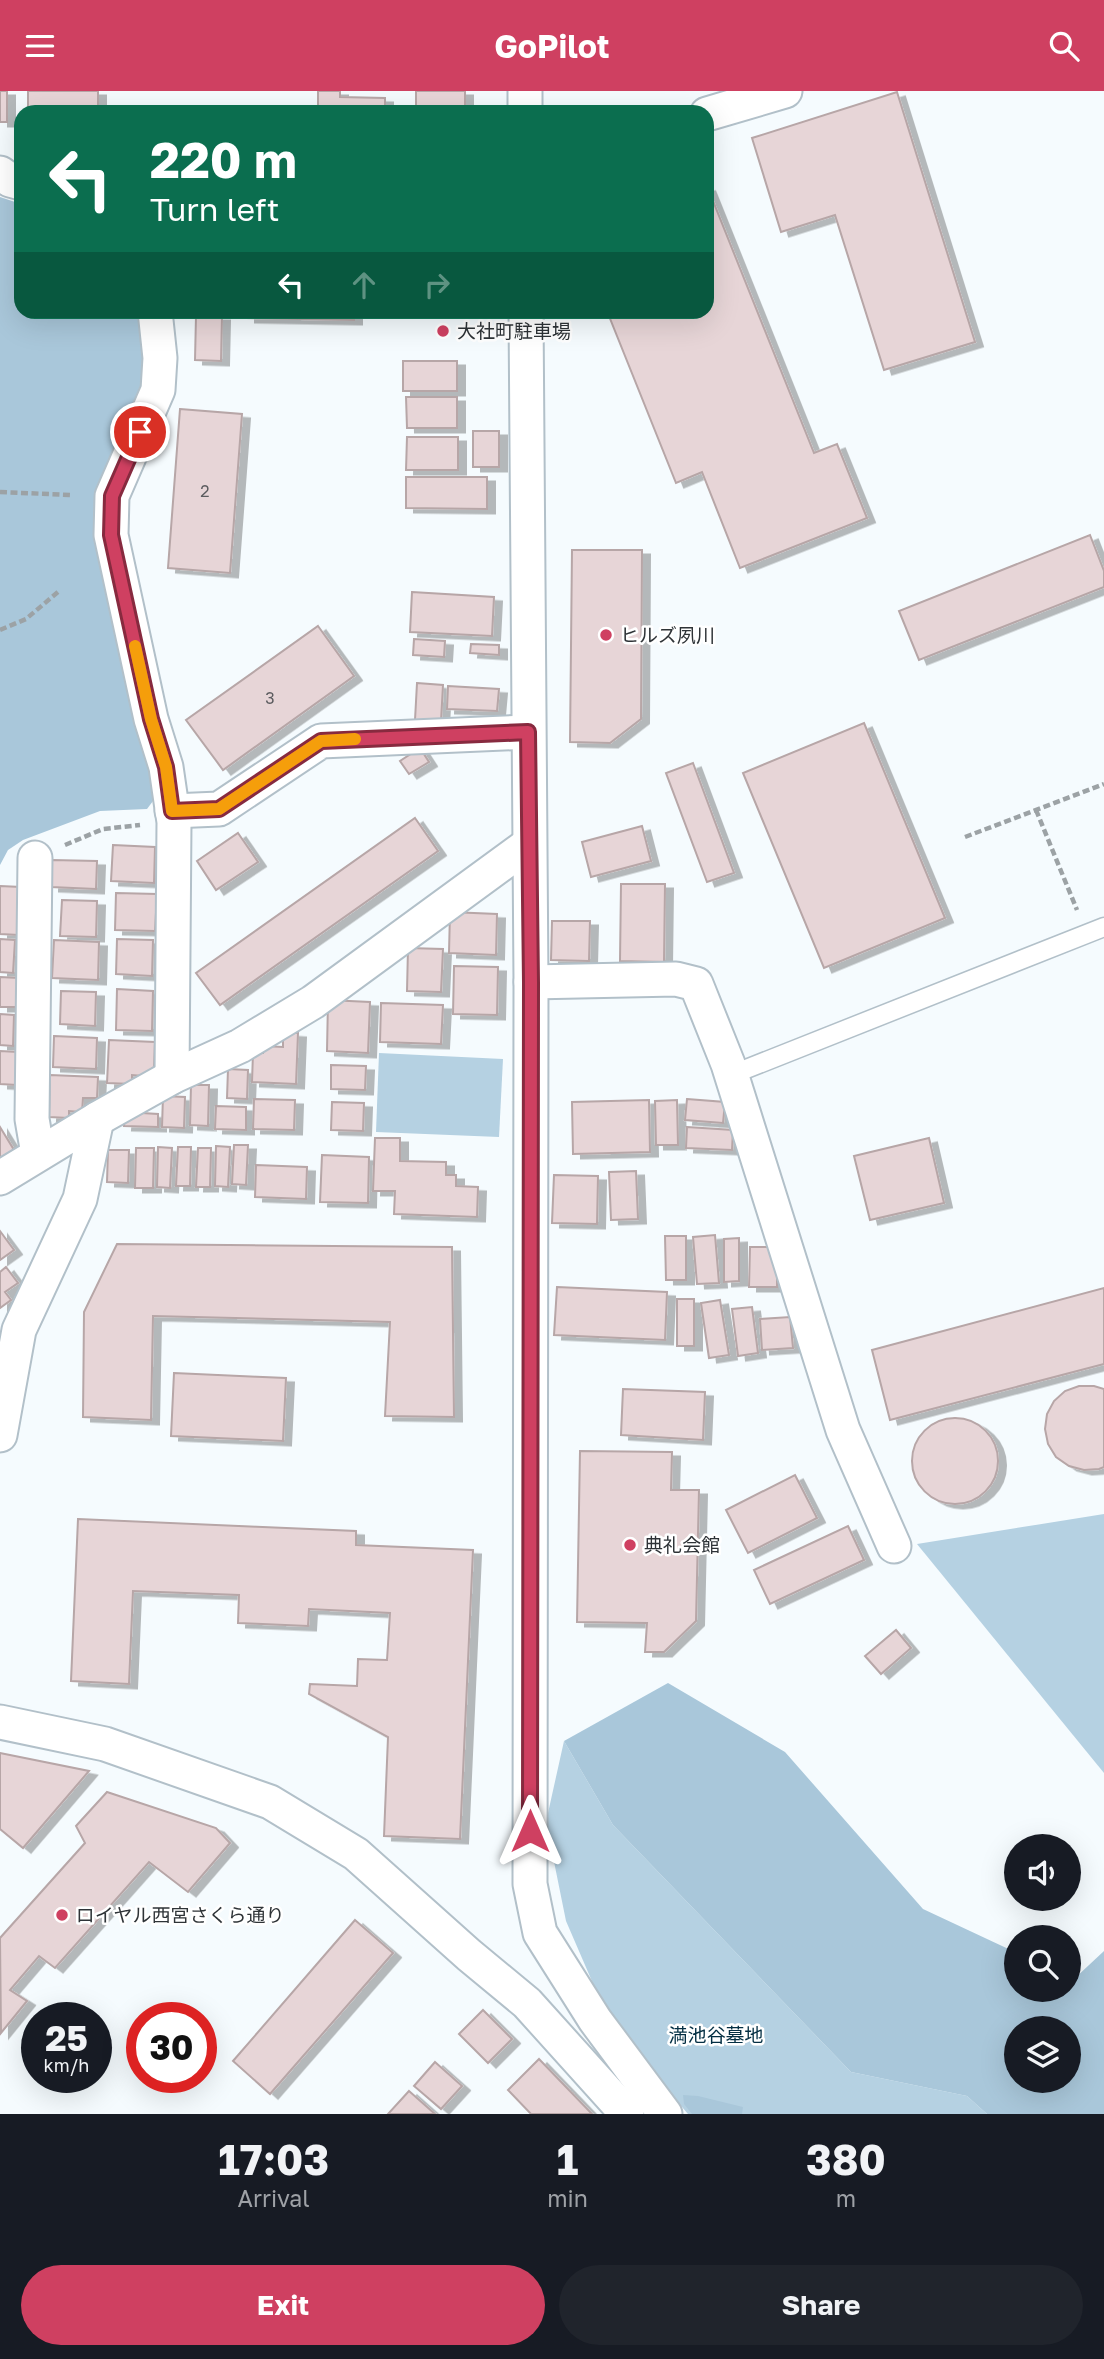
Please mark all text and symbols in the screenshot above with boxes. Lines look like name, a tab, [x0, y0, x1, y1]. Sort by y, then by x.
icon: menu	[21, 27, 59, 65]
text: GoPilot	[494, 27, 610, 65]
icon: search	[1045, 27, 1083, 65]
text: 220 m	[150, 130, 297, 189]
icon: left	[35, 133, 126, 224]
text: Turn left	[150, 190, 279, 228]
icon: left	[272, 266, 310, 304]
icon: ahead	[345, 266, 383, 304]
icon: right	[418, 266, 456, 304]
place label: 大社町駐車場	[457, 319, 571, 342]
marker: 大社町駐車場	[435, 323, 451, 339]
pin	[110, 402, 170, 462]
icon: arrive	[121, 413, 159, 451]
house number: 2	[200, 481, 210, 501]
place label: ヒルズ夙川	[620, 623, 715, 646]
marker: ヒルズ夙川	[598, 627, 614, 643]
house number: 3	[265, 688, 275, 708]
place label: 典礼会館	[644, 1533, 720, 1556]
marker: 典礼会館	[622, 1537, 638, 1553]
position arrow	[493, 1794, 567, 1868]
map controls	[1004, 1834, 1081, 2093]
button: sound	[1004, 1834, 1081, 1911]
place label: ロイヤル西宮さくら通り	[76, 1903, 284, 1926]
marker: ロイヤル西宮さくら通り	[54, 1907, 70, 1923]
button: search	[1004, 1925, 1081, 2002]
speed limit sign: 30	[126, 2002, 217, 2093]
button: layers	[1004, 2016, 1081, 2093]
text: 25	[45, 2017, 88, 2059]
park label: 満池谷墓地	[668, 2023, 764, 2046]
text: km/h	[44, 2054, 89, 2076]
text: 17:03	[218, 2134, 329, 2184]
text: 1	[557, 2134, 578, 2184]
text: 380	[806, 2134, 886, 2184]
text: Arrival	[238, 2184, 310, 2212]
text: min	[547, 2184, 588, 2212]
text: m	[836, 2184, 856, 2212]
button: Exit	[21, 2265, 545, 2345]
button: Share	[559, 2265, 1083, 2345]

